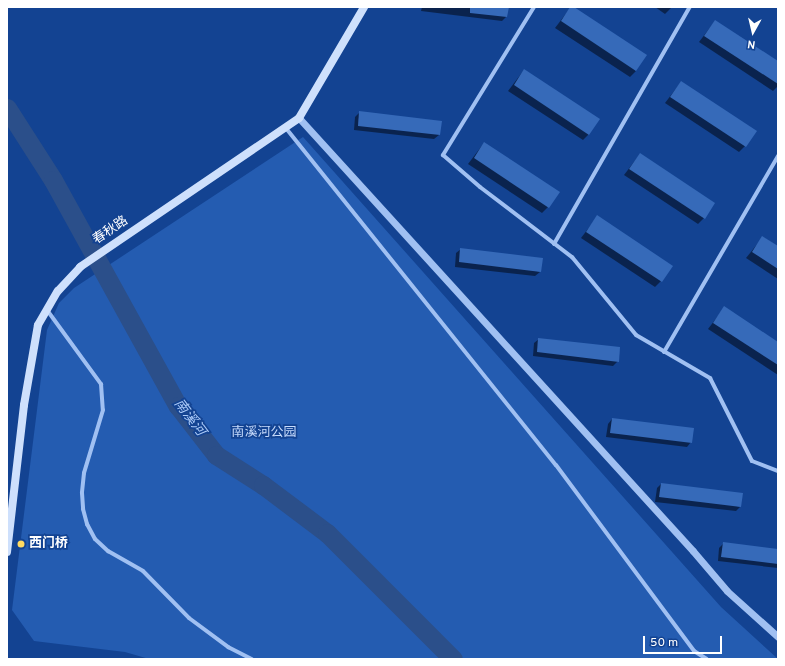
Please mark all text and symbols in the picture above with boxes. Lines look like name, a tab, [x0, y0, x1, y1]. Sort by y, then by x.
north arrow	[733, 12, 773, 52]
text: N	[746, 36, 756, 51]
street label: 春秋路	[90, 214, 132, 248]
water label: 南溪河	[170, 396, 208, 440]
park label: 南溪河公园	[232, 425, 296, 441]
place label: 西门桥	[29, 536, 68, 552]
marker: 西门桥	[16, 539, 26, 549]
scale bar	[645, 628, 724, 654]
text: 50 m	[650, 635, 678, 651]

